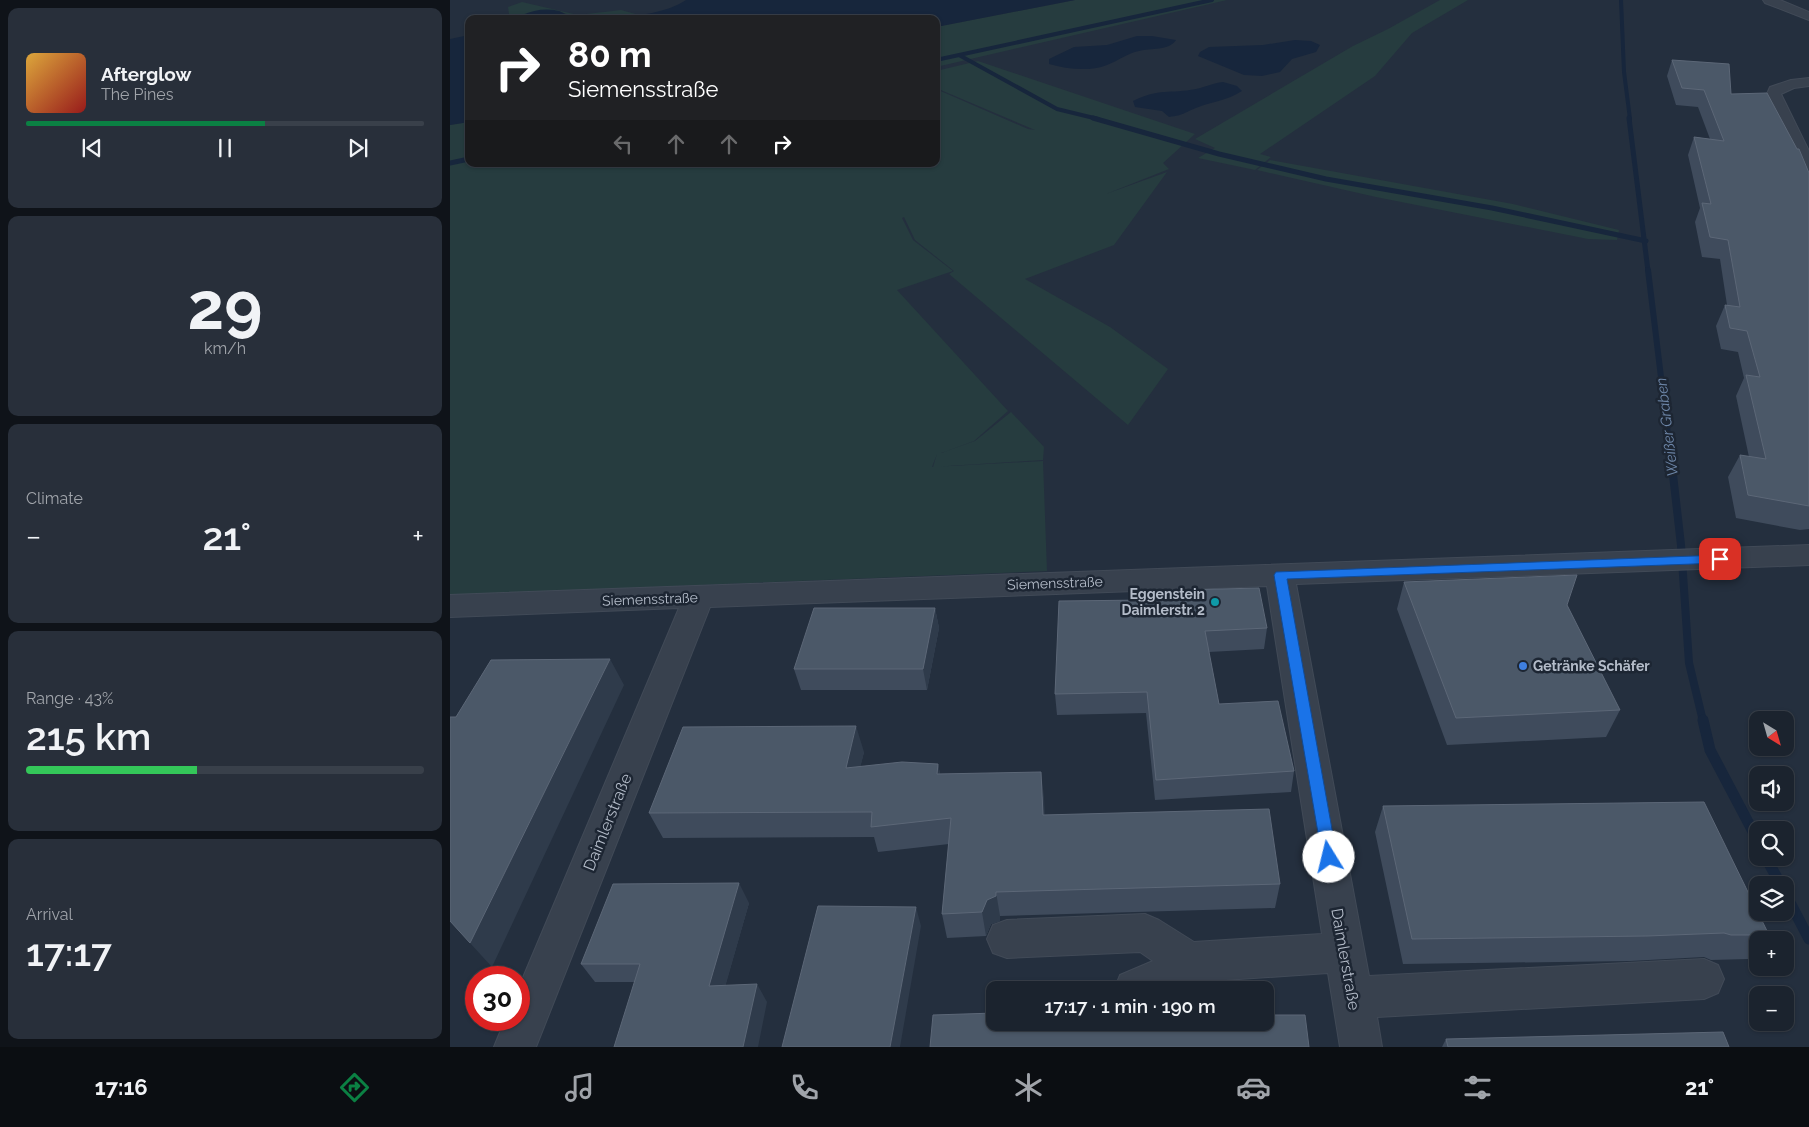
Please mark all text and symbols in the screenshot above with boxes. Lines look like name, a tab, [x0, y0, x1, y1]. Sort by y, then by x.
text: 80 m	[568, 34, 652, 75]
icon: right	[485, 35, 550, 100]
text: Afterglow	[101, 63, 191, 85]
text: Siemensstraße	[568, 76, 718, 102]
text: The Pines	[101, 85, 173, 104]
icon: left	[609, 130, 637, 158]
icon: ahead	[662, 130, 690, 158]
icon: ahead	[715, 130, 743, 158]
icon: right	[768, 130, 796, 158]
icon: previous	[78, 134, 106, 162]
icon: pause	[211, 134, 239, 162]
icon: next	[344, 134, 372, 162]
text: 29	[188, 268, 262, 344]
text: km/h	[204, 339, 246, 358]
water label: Weißer Graben	[1652, 377, 1682, 477]
text: Climate	[26, 489, 83, 508]
text: 21°	[202, 514, 251, 559]
text: −	[26, 520, 41, 553]
text: +	[412, 520, 424, 553]
pin	[1699, 538, 1741, 580]
icon: arrive	[1706, 545, 1734, 573]
street label: Siemensstraße	[1007, 573, 1103, 593]
place label: Eggenstein Daimlerstr. 2	[1122, 586, 1205, 618]
street label: Siemensstraße	[602, 589, 698, 609]
marker: Eggenstein Daimlerstr. 2	[1209, 596, 1221, 608]
place label: Getränke Schäfer	[1533, 658, 1650, 674]
marker: Getränke Schäfer	[1517, 660, 1529, 672]
text: Range · 43%	[26, 689, 114, 708]
north arrow	[1749, 711, 1794, 756]
map controls	[1749, 711, 1794, 1031]
text: 215 km	[26, 714, 151, 759]
button: sound	[1749, 766, 1794, 811]
street label: Daimlerstraße	[579, 771, 636, 874]
button: search	[1749, 821, 1794, 866]
position arrow	[1302, 830, 1354, 882]
button: layers	[1749, 876, 1794, 921]
text: Arrival	[26, 905, 73, 924]
street label: Daimlerstraße	[1327, 907, 1364, 1012]
text: 17:17	[26, 930, 112, 975]
button: +	[1749, 931, 1794, 976]
speed limit sign: 30	[465, 966, 530, 1031]
button: −	[1749, 986, 1794, 1031]
text: 17:17 · 1 min · 190 m	[1044, 995, 1216, 1017]
icon: directions	[337, 1070, 372, 1105]
icon: music	[562, 1070, 597, 1105]
icon: phone	[787, 1070, 822, 1105]
icon: climate	[1011, 1070, 1046, 1105]
icon: car	[1236, 1070, 1271, 1105]
icon: filters	[1460, 1070, 1495, 1105]
text: 17:16	[95, 1074, 148, 1100]
text: 21°	[1685, 1074, 1714, 1100]

